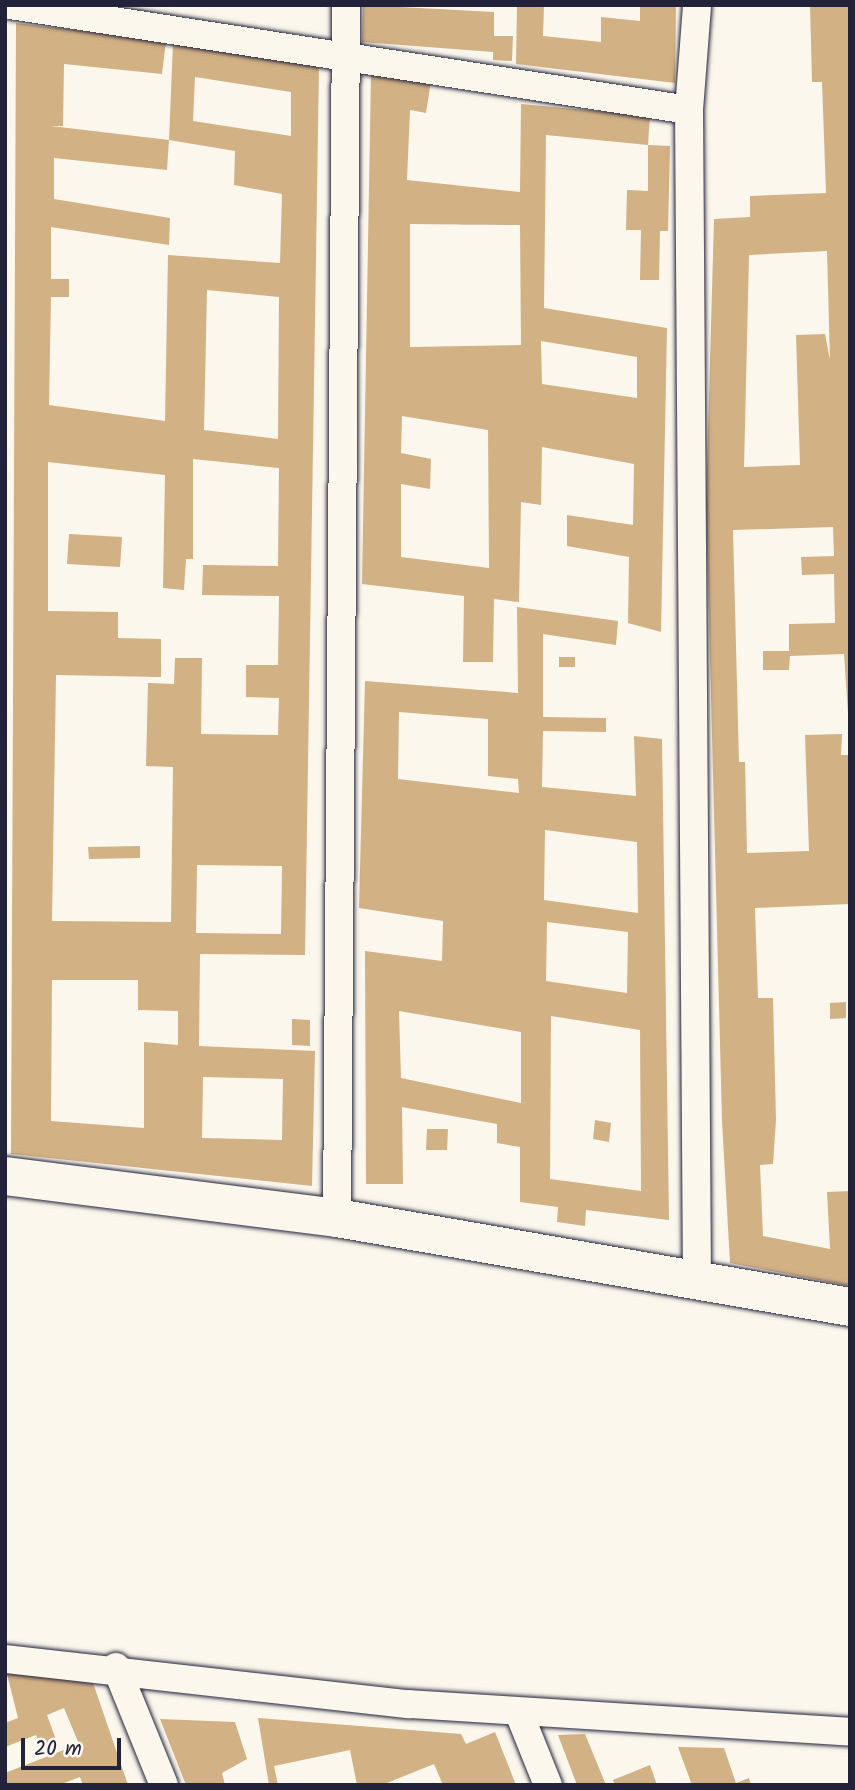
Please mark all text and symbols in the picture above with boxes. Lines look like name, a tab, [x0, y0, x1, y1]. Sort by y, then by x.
scale bar	[24, 1724, 124, 1768]
text: 20 m	[34, 1733, 82, 1766]

